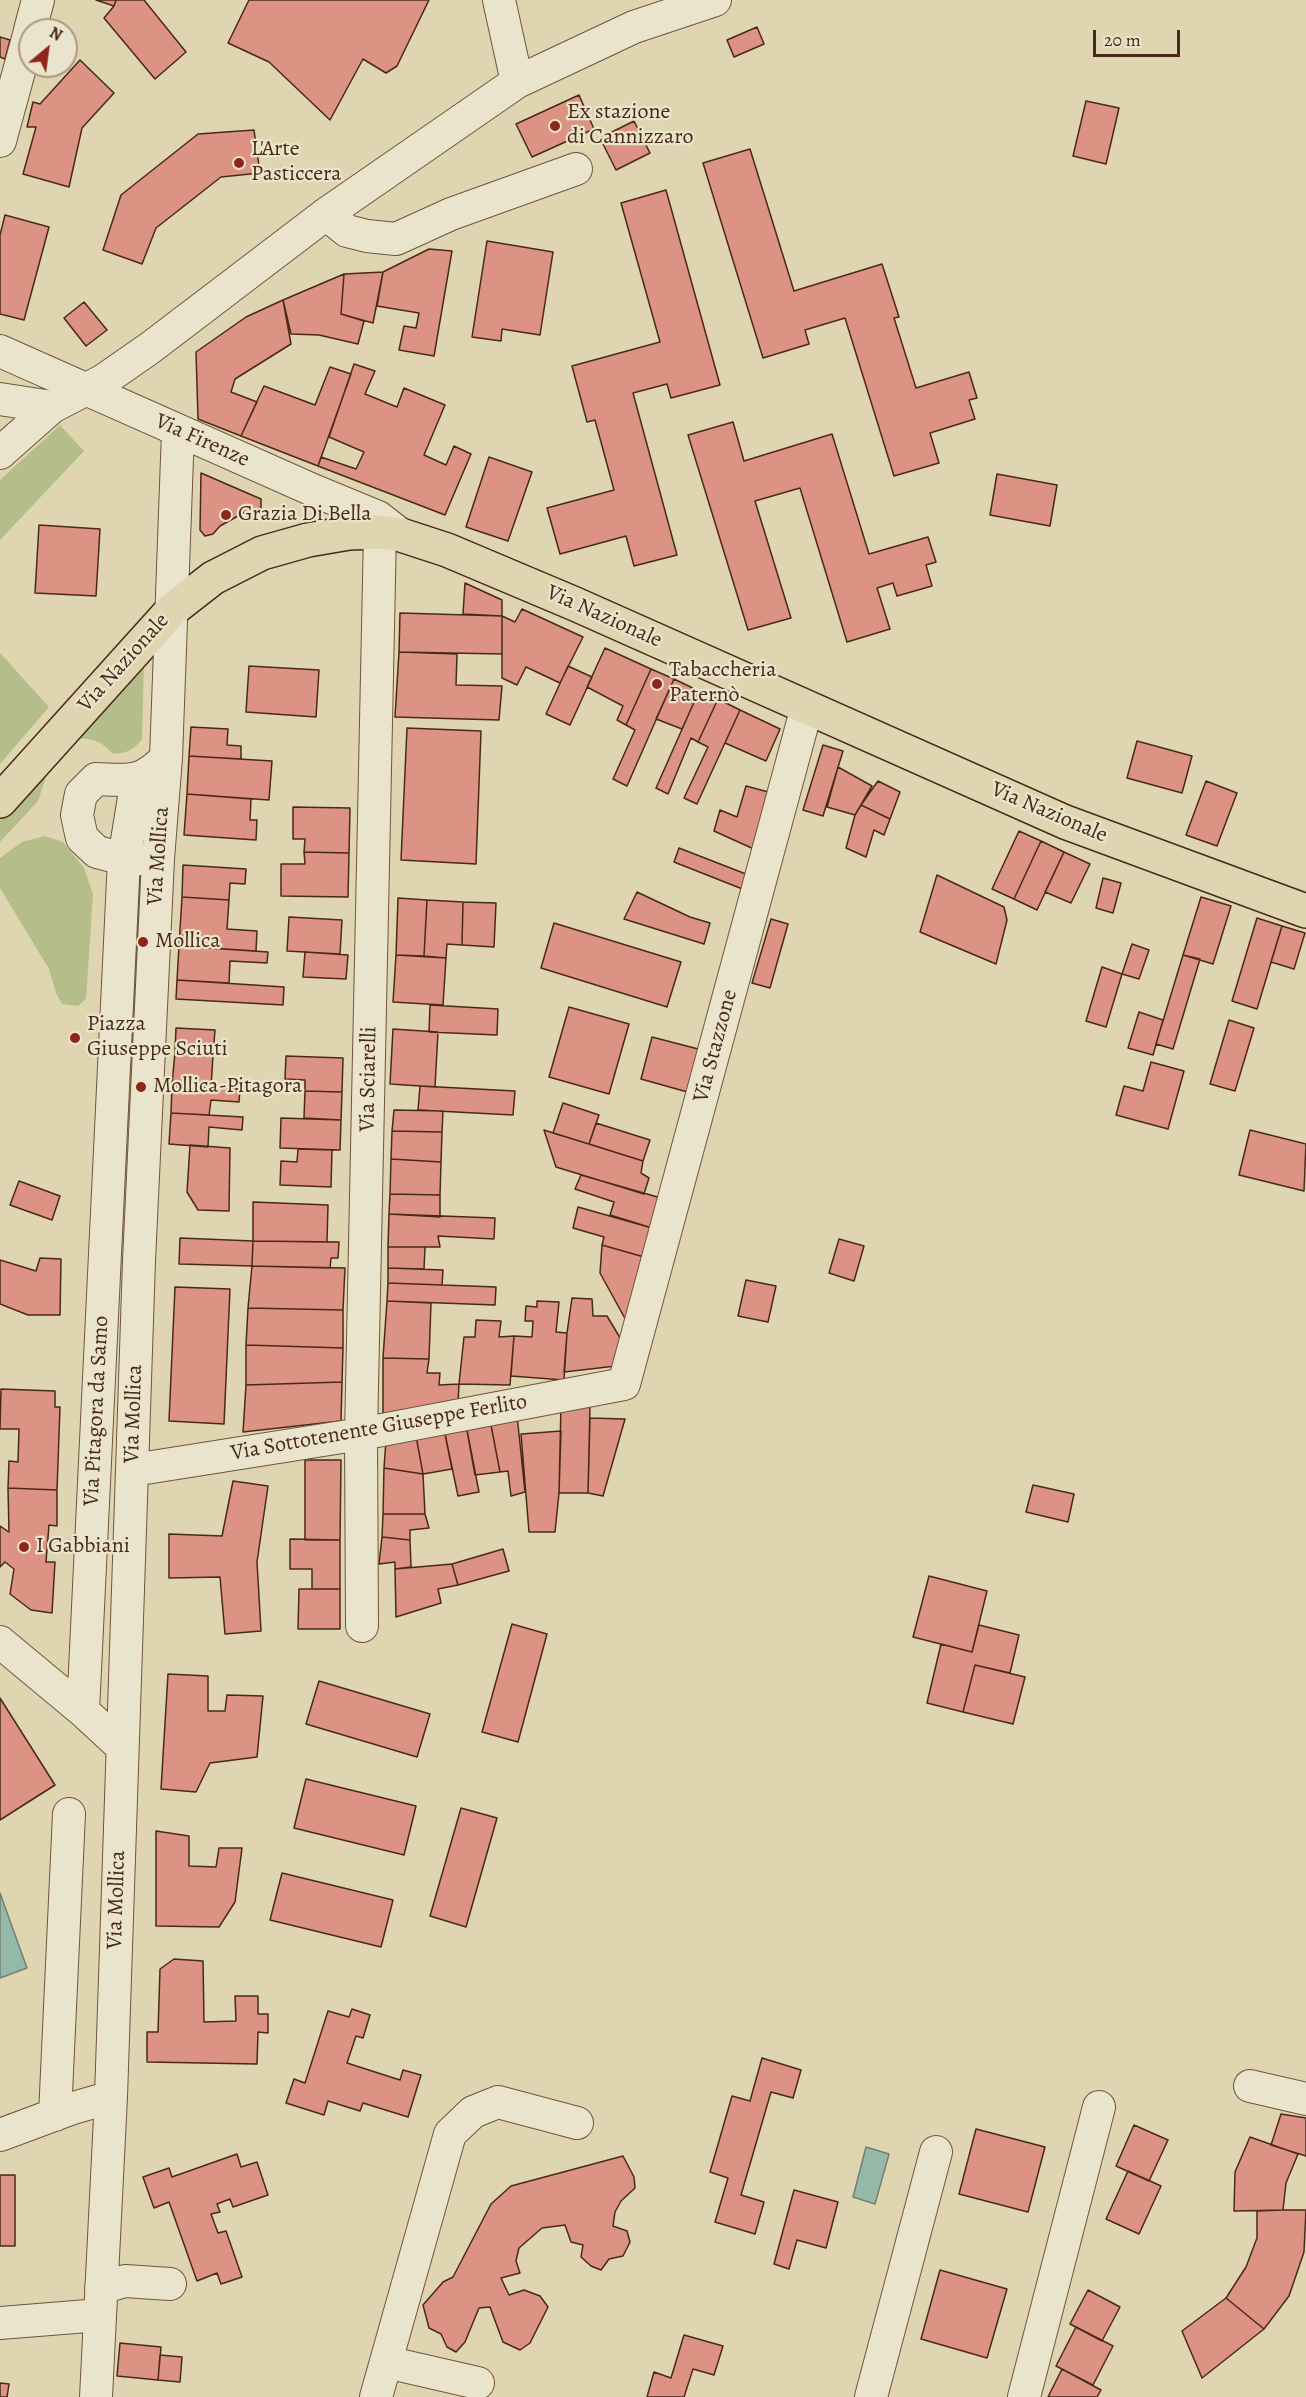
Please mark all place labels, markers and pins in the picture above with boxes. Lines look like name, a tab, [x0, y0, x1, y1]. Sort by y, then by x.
place label: Ex stazione di Cannizzaro	[567, 100, 693, 152]
marker: Ex stazione di Cannizzaro	[548, 119, 562, 133]
place label: L'Arte Pasticcera	[251, 137, 342, 188]
marker: L'Arte Pasticcera	[232, 156, 246, 170]
place label: Grazia Di Bella	[238, 502, 371, 528]
marker: Grazia Di Bella	[219, 508, 233, 522]
place label: Tabaccheria Paternò	[669, 658, 776, 710]
marker: Tabaccheria Paternò	[650, 677, 664, 691]
place label: Mollica	[155, 929, 220, 955]
marker: Mollica	[136, 935, 150, 949]
place label: Piazza Giuseppe Sciuti	[87, 1012, 228, 1064]
marker: Piazza Giuseppe Sciuti	[68, 1031, 82, 1045]
place label: Mollica-Pitagora	[153, 1074, 302, 1100]
marker: Mollica-Pitagora	[134, 1080, 148, 1094]
place label: I Gabbiani	[36, 1534, 130, 1560]
marker: I Gabbiani	[17, 1540, 31, 1554]

